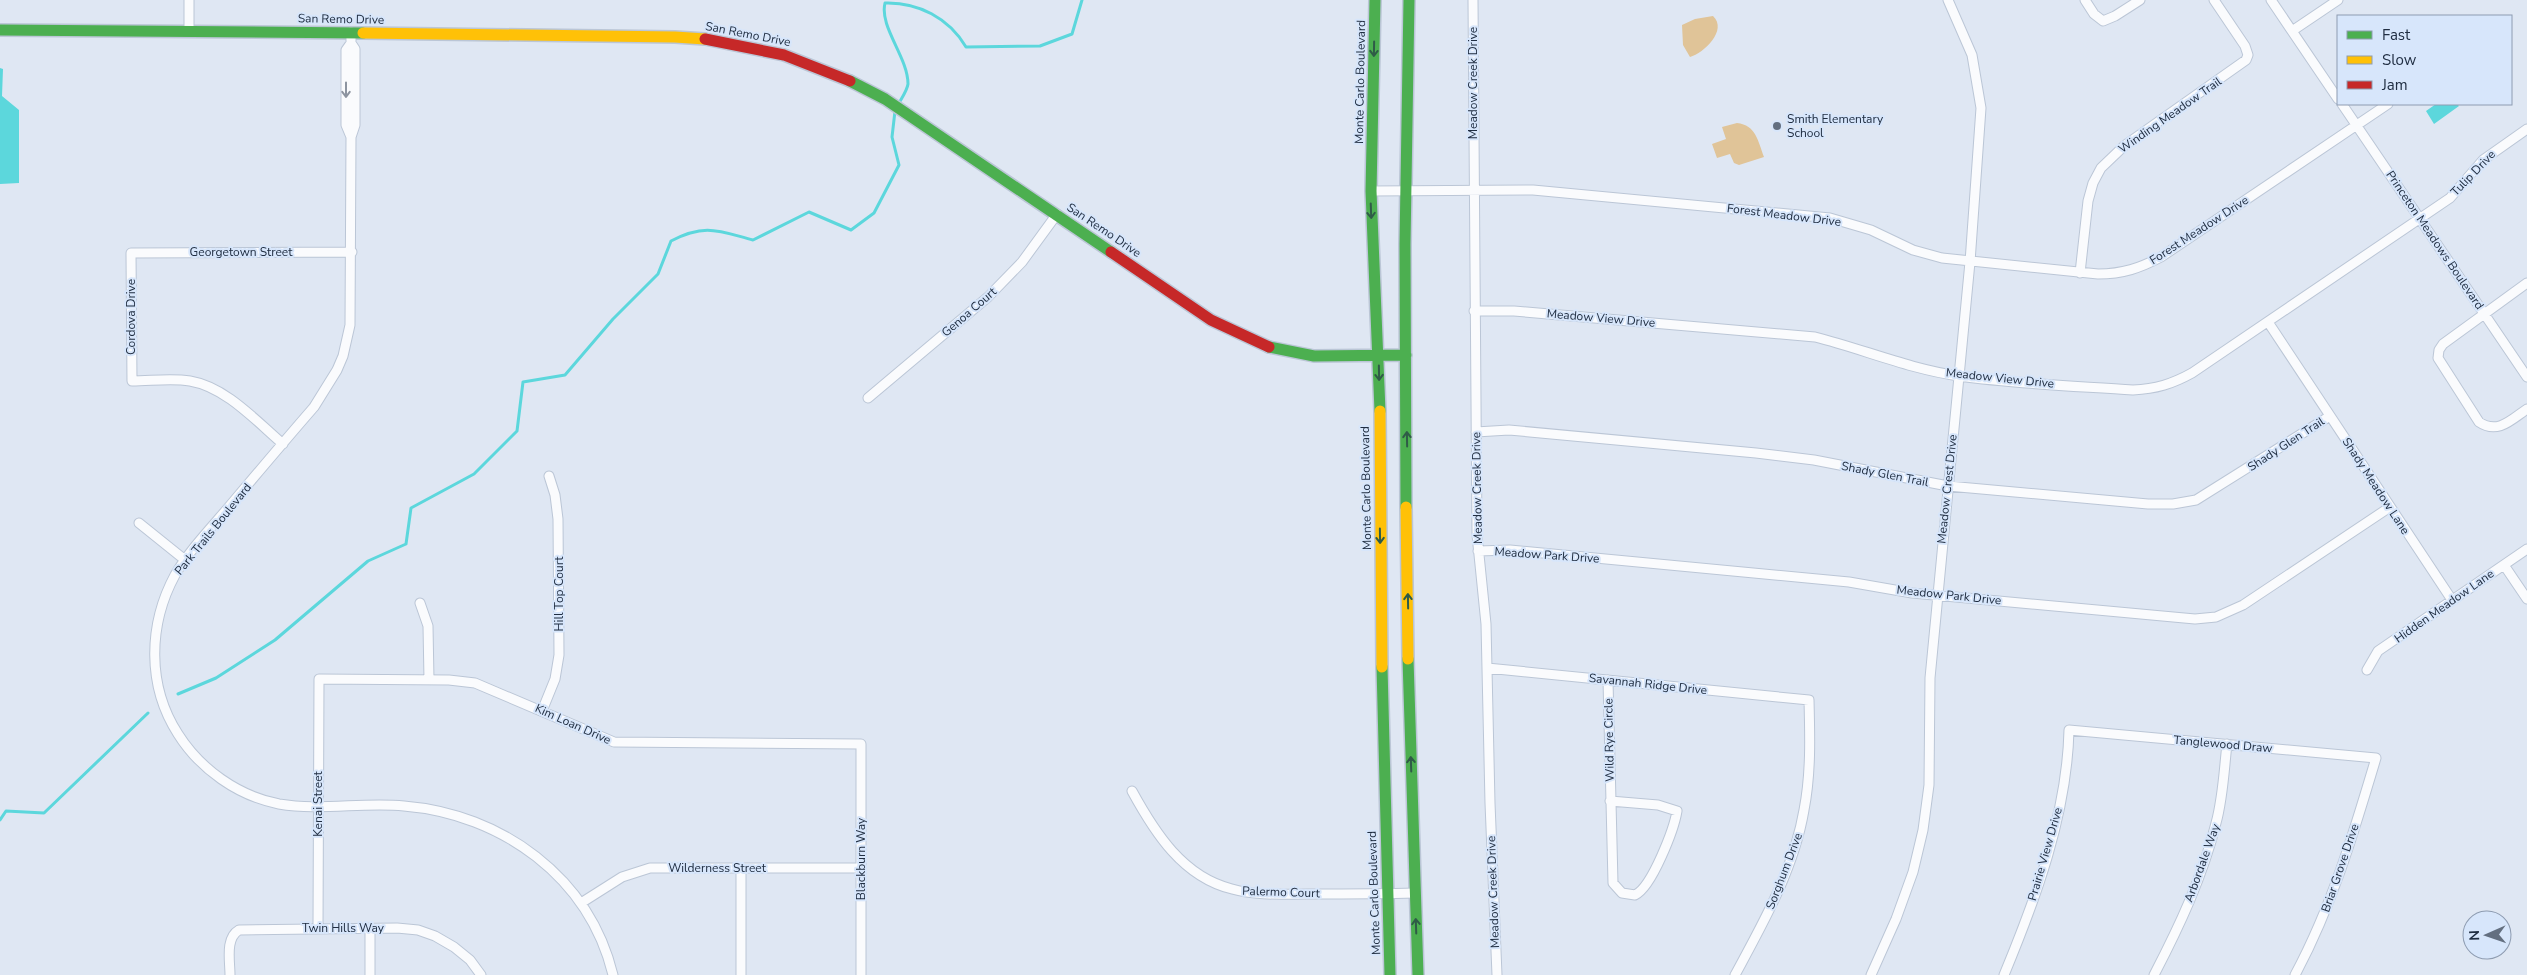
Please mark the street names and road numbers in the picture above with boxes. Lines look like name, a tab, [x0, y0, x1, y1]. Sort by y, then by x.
street label: San Remo Drive	[298, 10, 384, 28]
street label: San Remo Drive	[704, 18, 792, 50]
street label: Monte Carlo Boulevard	[1351, 20, 1369, 144]
street label: Meadow Creek Drive	[1465, 27, 1481, 139]
street label: Winding Meadow Trail	[2115, 73, 2225, 157]
street label: Tulip Drive	[2447, 147, 2499, 199]
street label: Princeton Meadows Boulevard	[2382, 167, 2488, 313]
street label: Forest Meadow Drive	[2146, 192, 2252, 268]
street label: San Remo Drive	[1064, 199, 1144, 261]
street label: Forest Meadow Drive	[1726, 200, 1842, 230]
street label: Georgetown Street	[190, 244, 293, 260]
street label: Cordova Drive	[123, 279, 139, 355]
street label: Genoa Court	[938, 283, 1000, 340]
street label: Meadow View Drive	[1546, 305, 1656, 331]
street label: Meadow View Drive	[1945, 364, 2055, 392]
street label: Shady Glen Trail	[2245, 413, 2328, 475]
street label: Monte Carlo Boulevard	[1357, 426, 1375, 550]
street label: Meadow Creek Drive	[1468, 432, 1486, 544]
street label: Meadow Crest Drive	[1933, 434, 1961, 544]
street label: Shady Meadow Lane	[2339, 434, 2413, 538]
street label: Shady Glen Trail	[1840, 458, 1930, 490]
street label: Park Trails Boulevard	[171, 480, 255, 578]
street label: Meadow Park Drive	[1494, 543, 1600, 567]
street label: Hill Top Court	[551, 556, 567, 632]
street label: Hidden Meadow Lane	[2391, 566, 2497, 646]
street label: Meadow Park Drive	[1896, 582, 2002, 608]
street label: Savannah Ridge Drive	[1588, 670, 1708, 698]
street label: Wild Rye Circle	[1600, 698, 1618, 782]
street label: Kim Loan Drive	[533, 700, 613, 748]
street label: Tanglewood Draw	[2173, 732, 2273, 756]
street label: Kenai Street	[310, 770, 326, 837]
street label: Prairie View Drive	[2024, 805, 2066, 903]
street label: Blackburn Way	[853, 817, 869, 900]
street label: Arbordale Way	[2180, 821, 2224, 904]
street label: Briar Grove Drive	[2317, 822, 2363, 914]
street label: Sorghum Drive	[1762, 830, 1806, 912]
street label: Monte Carlo Boulevard	[1364, 831, 1384, 955]
street label: Meadow Creek Drive	[1483, 836, 1503, 948]
street label: Wilderness Street	[668, 860, 767, 876]
street label: Palermo Court	[1242, 883, 1321, 901]
street label: Twin Hills Way	[302, 920, 385, 936]

